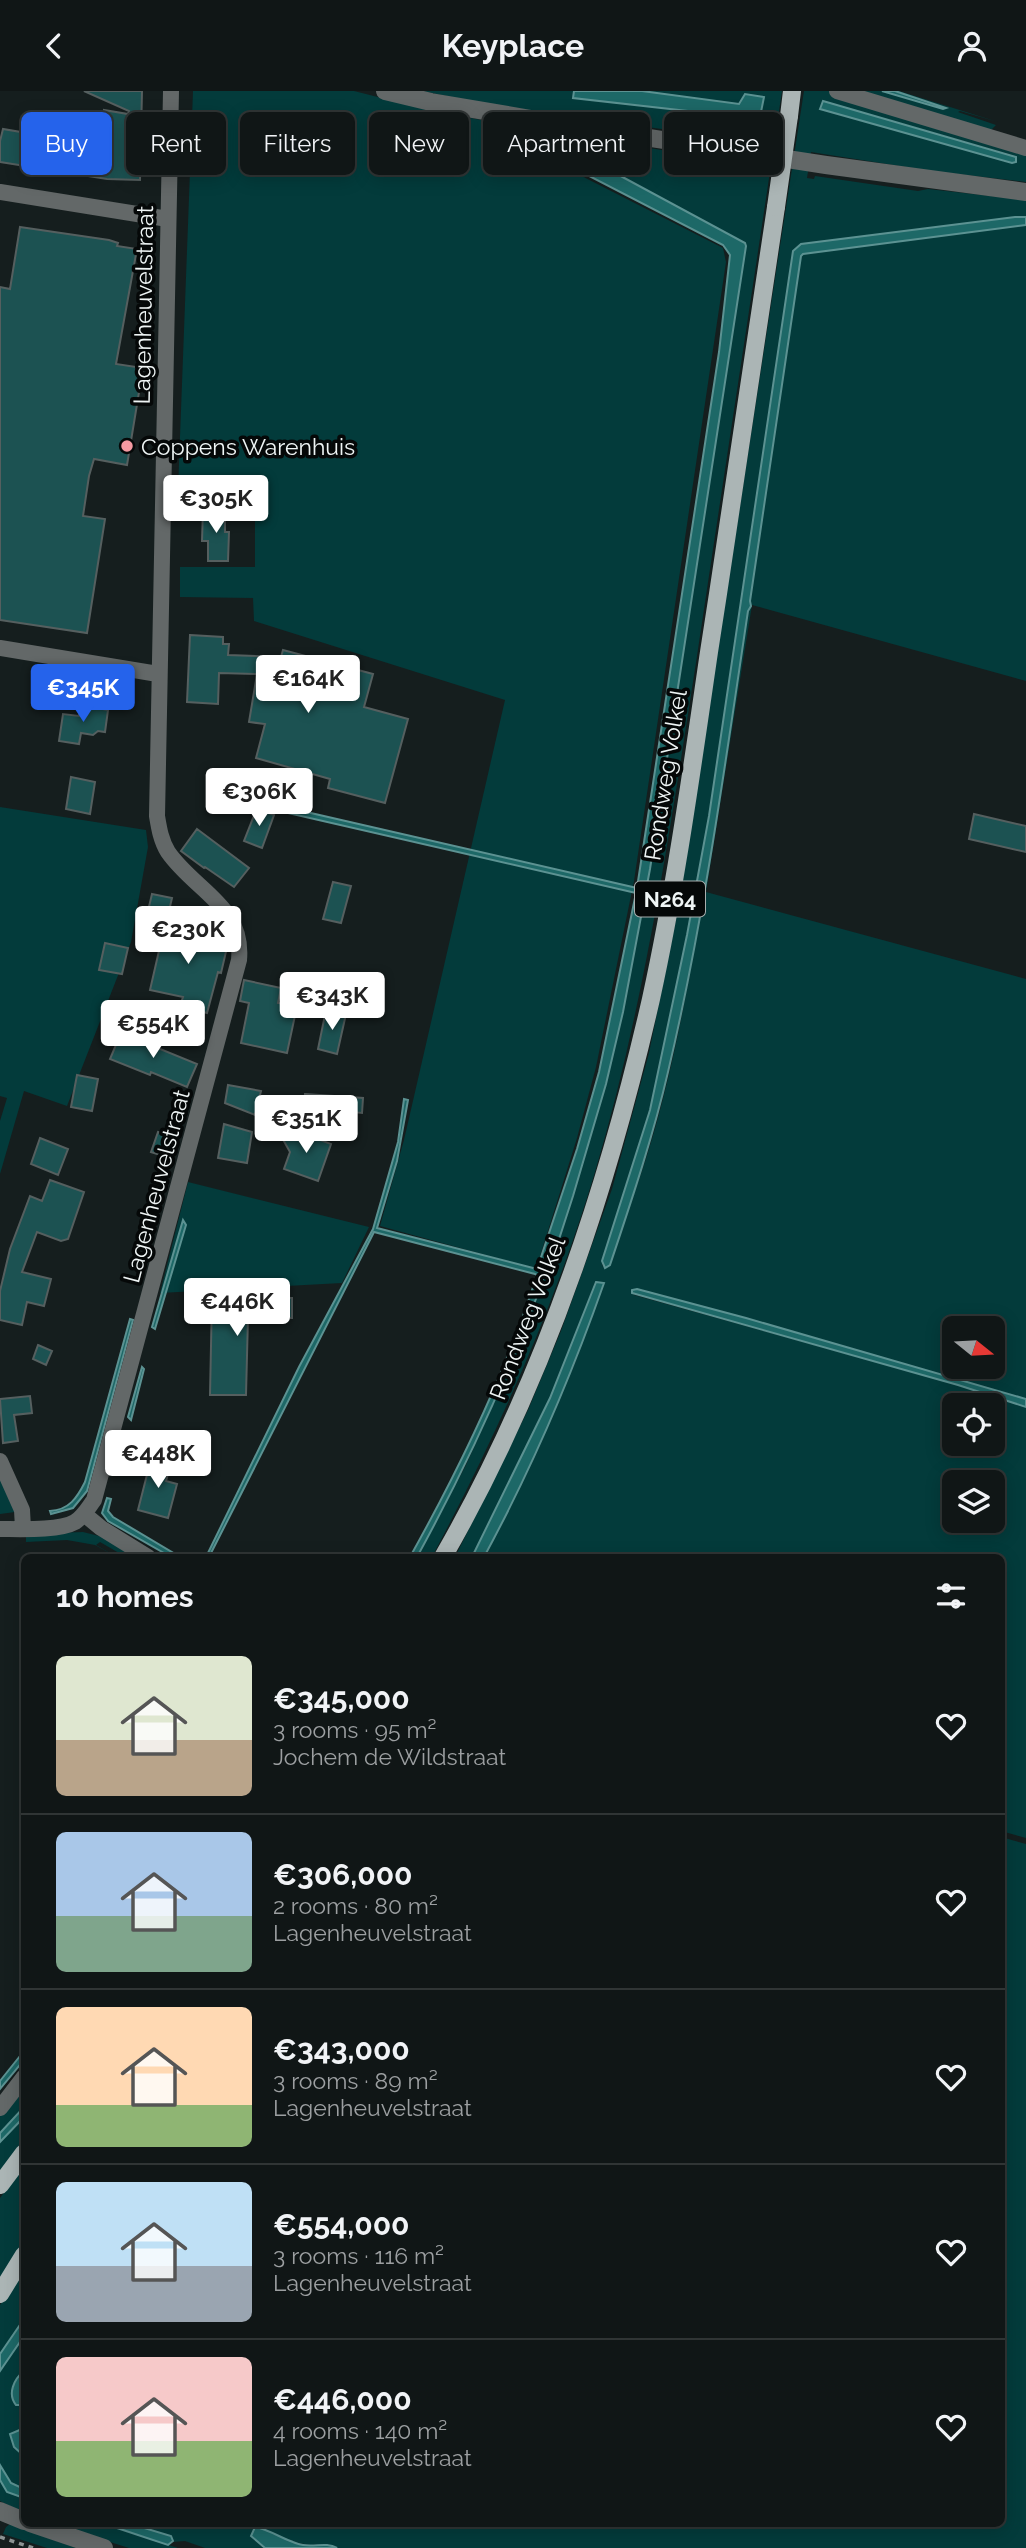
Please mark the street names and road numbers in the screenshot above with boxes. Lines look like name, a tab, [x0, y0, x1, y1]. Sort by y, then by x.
street label: Lagenheuvelstraat	[128, 205, 158, 405]
street label: Rondweg Volkel	[638, 687, 692, 862]
road number: N264	[635, 881, 705, 917]
street label: Lagenheuvelstraat	[117, 1086, 195, 1285]
street label: Rondweg Volkel	[483, 1232, 571, 1403]

